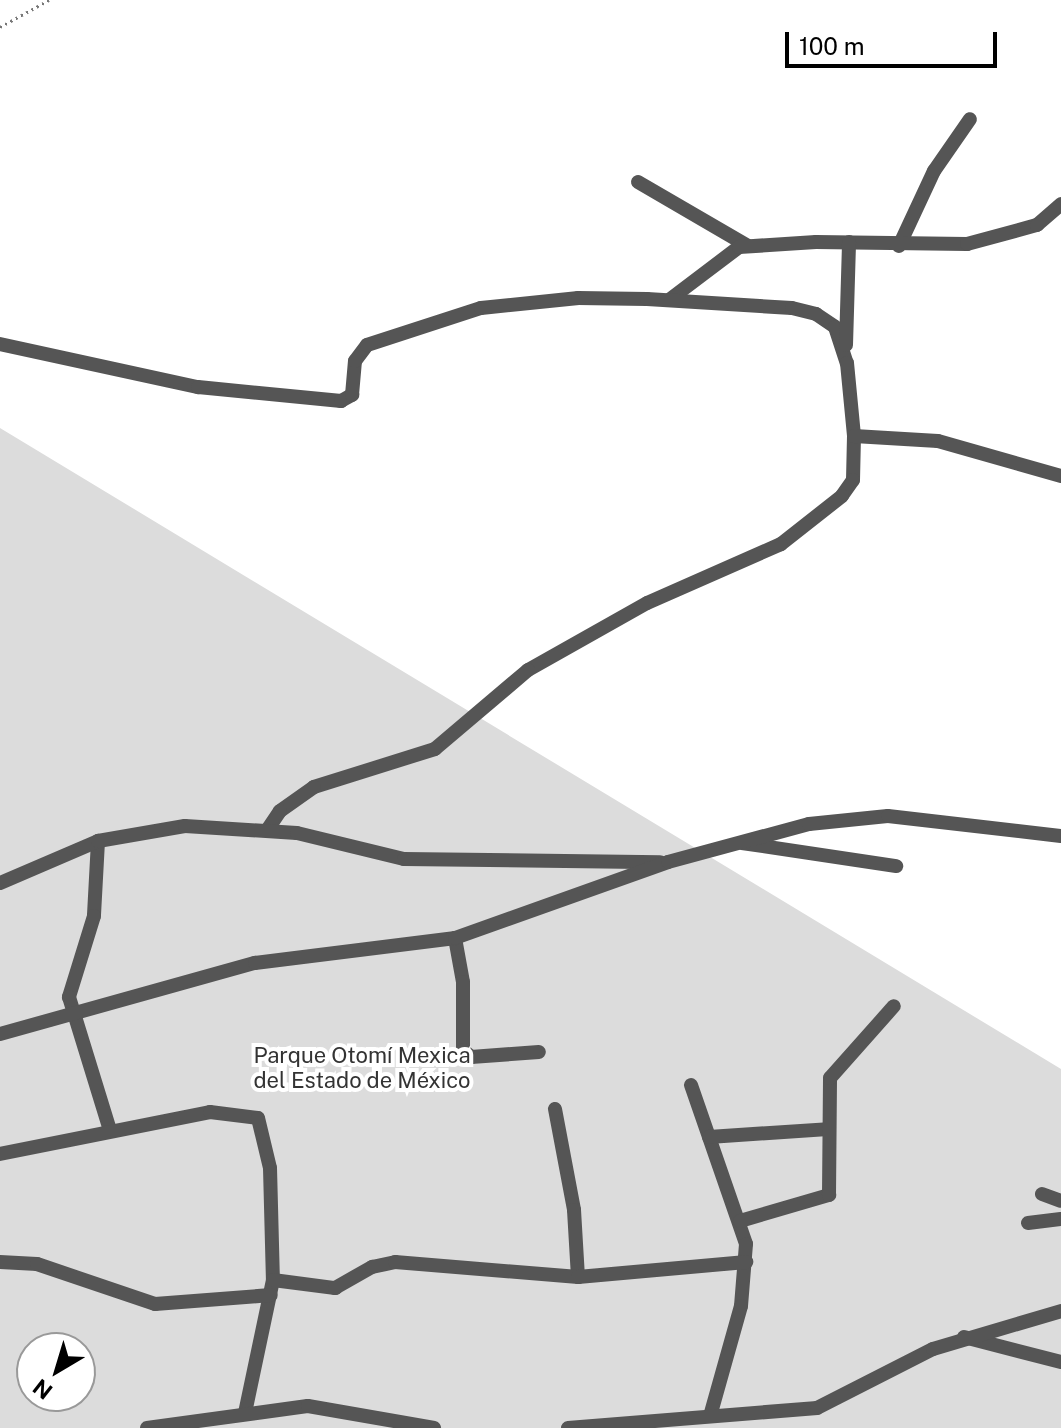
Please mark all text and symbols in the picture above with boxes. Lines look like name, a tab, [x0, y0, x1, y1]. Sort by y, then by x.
scale bar	[789, 16, 1001, 66]
text: 100 m	[799, 32, 865, 60]
park label: Parque Otomí Mexica del Estado de México	[253, 1042, 471, 1094]
north arrow	[16, 1332, 96, 1412]
text: N	[28, 1374, 57, 1405]

